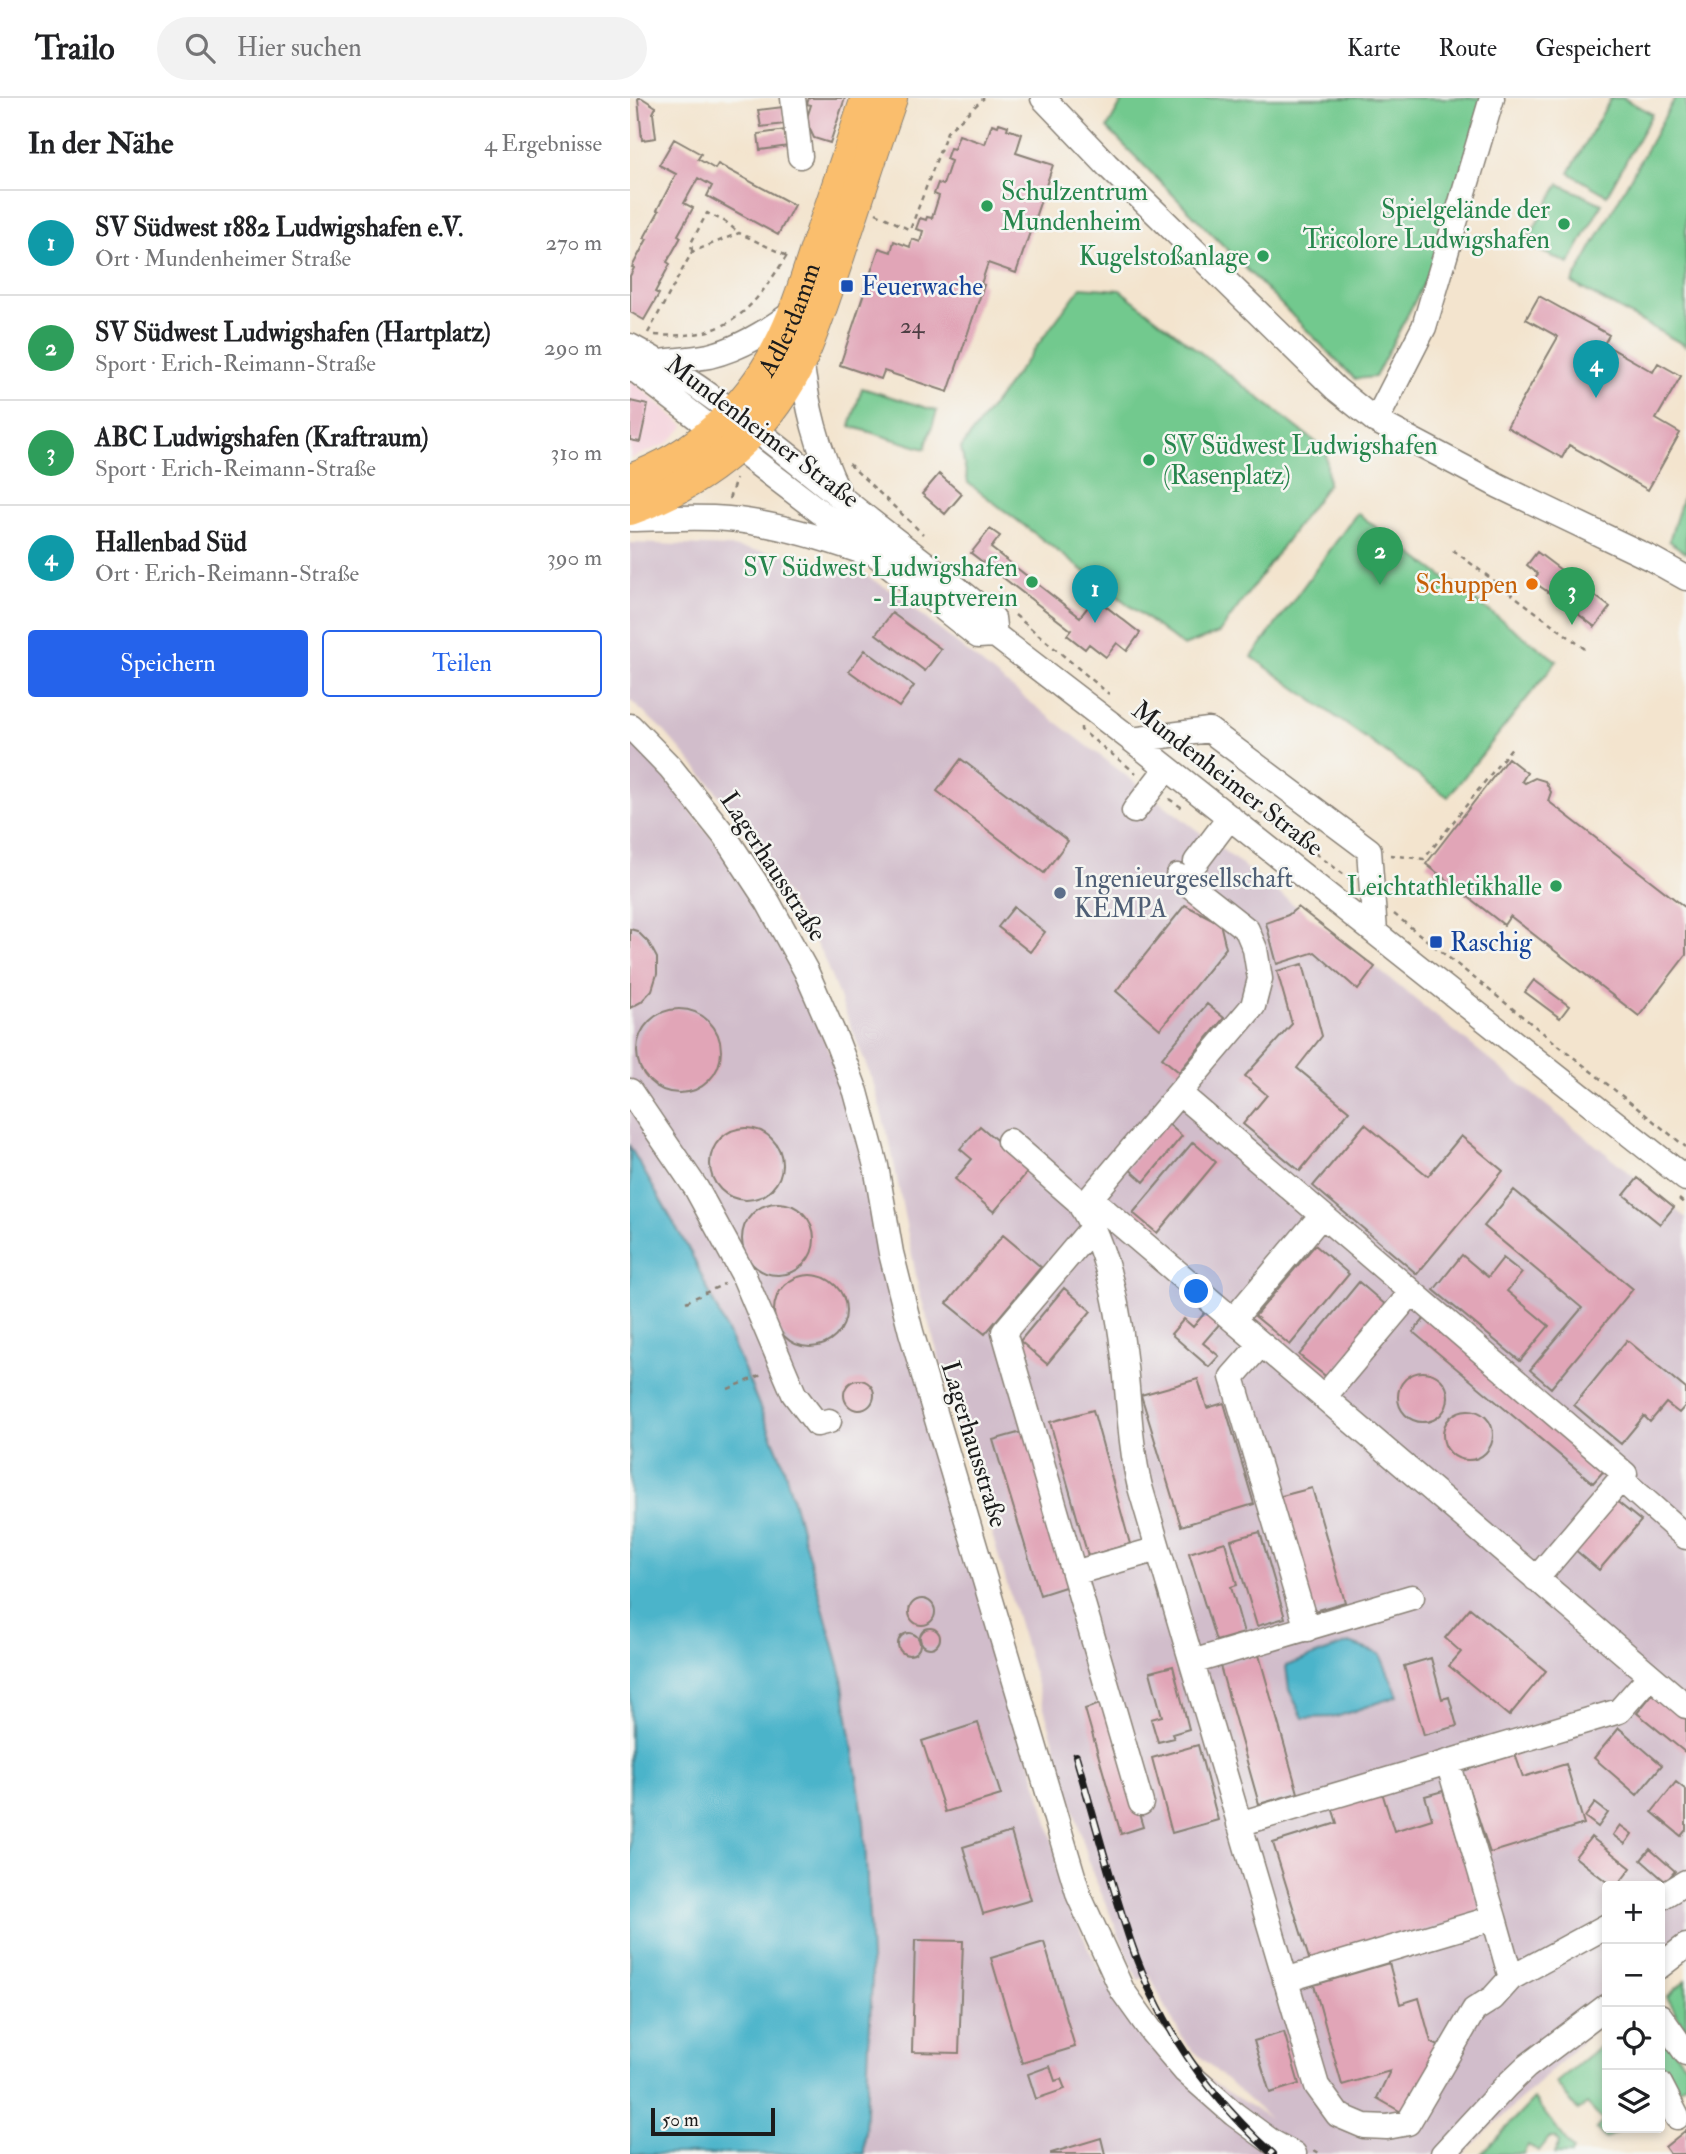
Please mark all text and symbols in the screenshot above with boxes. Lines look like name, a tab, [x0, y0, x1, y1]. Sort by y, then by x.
search box	[157, 17, 647, 80]
text: Trailo	[35, 28, 115, 69]
icon: search	[181, 29, 219, 67]
text: Hier suchen	[237, 32, 362, 64]
text: Karte	[1347, 33, 1400, 64]
text: Route	[1438, 33, 1497, 64]
text: Gespeichert	[1535, 33, 1651, 64]
text: In der Nähe	[28, 125, 173, 162]
text: 4 Ergebnisse	[484, 129, 602, 158]
place label: Schulzentrum Mundenheim	[1001, 176, 1148, 238]
place label: Spielgelände der Tricolore Ludwigshafen	[1303, 194, 1550, 256]
marker: Schulzentrum Mundenheim	[979, 198, 995, 214]
text: SV Südwest 1882 Ludwigshafen e.V.	[95, 212, 463, 244]
marker: Spielgelände der Tricolore Ludwigshafen	[1556, 216, 1572, 232]
text: 1	[47, 228, 55, 257]
text: 270 m	[545, 228, 602, 257]
place label: Kugelstoßanlage	[1079, 241, 1249, 273]
text: Ort · Mundenheimer Straße	[95, 244, 351, 273]
marker: Kugelstoßanlage	[1255, 248, 1271, 264]
street label: Adlerdamm	[751, 259, 828, 383]
place label: Feuerwache	[861, 271, 983, 303]
marker: Feuerwache	[839, 278, 855, 294]
house number: 24	[900, 311, 926, 340]
text: SV Südwest Ludwigshafen (Hartplatz)	[95, 317, 491, 349]
text: 2	[45, 333, 57, 362]
text: 290 m	[544, 333, 602, 362]
pin: 4	[1573, 340, 1619, 398]
text: Sport · Erich-Reimann-Straße	[95, 349, 376, 378]
street label: Mundenheimer Straße	[659, 349, 866, 515]
text: ABC Ludwigshafen (Kraftraum)	[95, 422, 429, 454]
place label: SV Südwest Ludwigshafen (Rasenplatz)	[1163, 430, 1438, 493]
text: 3	[47, 438, 55, 467]
text: 310 m	[551, 438, 602, 467]
marker: SV Südwest Ludwigshafen (Rasenplatz)	[1141, 452, 1157, 468]
text: Sport · Erich-Reimann-Straße	[95, 454, 376, 483]
text: Hallenbad Süd	[95, 527, 247, 559]
pin: 2	[1357, 527, 1403, 585]
text: 4	[45, 543, 57, 572]
text: 390 m	[547, 543, 602, 572]
place label: SV Südwest Ludwigshafen - Hauptverein	[743, 552, 1018, 615]
text: Ort · Erich-Reimann-Straße	[95, 559, 359, 588]
pin: 1	[1072, 565, 1118, 623]
pin: 3	[1549, 567, 1595, 625]
place label: Schuppen	[1416, 569, 1518, 602]
marker: SV Südwest Ludwigshafen - Hauptverein	[1024, 574, 1040, 590]
marker: Schuppen	[1524, 576, 1540, 592]
button: Speichern	[28, 630, 308, 697]
button: Teilen	[322, 630, 602, 697]
street label: Mundenheimer Straße	[1125, 694, 1330, 864]
street label: Lagerhausstraße	[713, 786, 834, 948]
place label: Ingenieurgesellschaft KEMPA	[1074, 863, 1293, 925]
place label: Leichtathletikhalle	[1347, 871, 1542, 903]
marker: Leichtathletikhalle	[1548, 878, 1564, 894]
marker: Ingenieurgesellschaft KEMPA	[1052, 885, 1068, 901]
place label: Raschig	[1450, 927, 1533, 959]
marker: Raschig	[1428, 934, 1444, 950]
your location	[1179, 1274, 1213, 1308]
street label: Lagerhausstraße	[934, 1357, 1015, 1531]
map controls	[1602, 1881, 1665, 2133]
button: +	[1602, 1881, 1665, 1944]
button: −	[1602, 1944, 1665, 2007]
button: locate	[1602, 2007, 1665, 2070]
button: layers	[1602, 2070, 1665, 2133]
scale bar	[651, 2105, 775, 2137]
text: 50 m	[662, 2108, 699, 2132]

